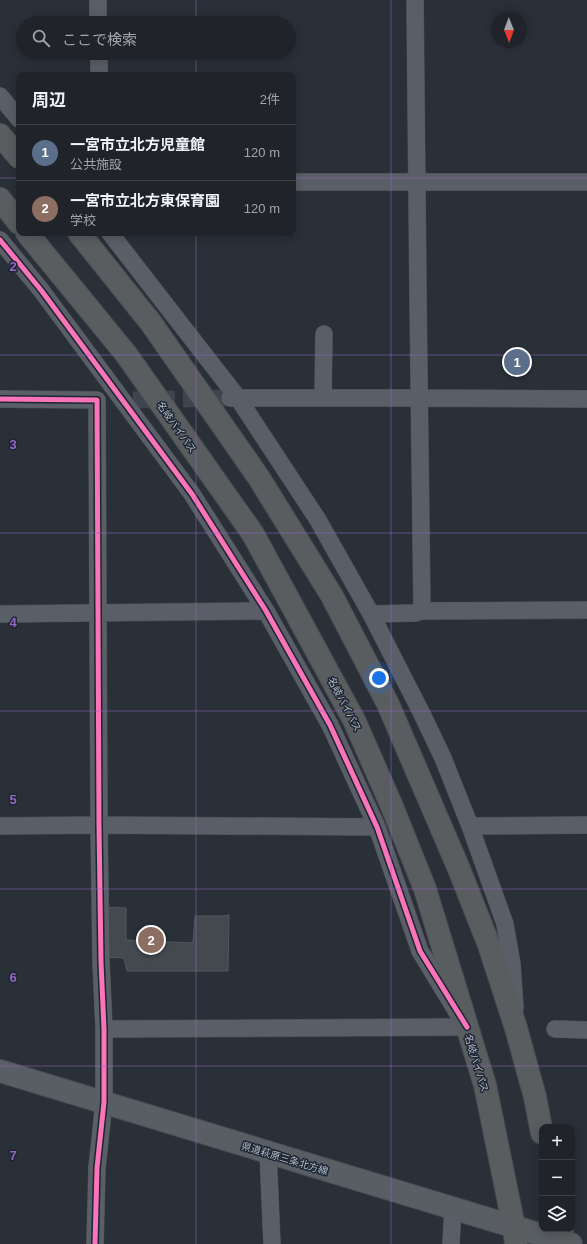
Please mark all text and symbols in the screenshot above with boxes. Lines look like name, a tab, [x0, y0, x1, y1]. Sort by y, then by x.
north arrow	[491, 12, 527, 48]
search box	[16, 16, 296, 60]
icon: search	[30, 27, 52, 49]
text: ここで検索	[62, 31, 137, 48]
text: 周辺	[32, 91, 66, 110]
text: 2件	[260, 92, 280, 107]
text: 一宮市立北方児童館	[70, 136, 205, 153]
text: 1	[41, 145, 49, 160]
text: 120 m	[244, 145, 280, 160]
text: 公共施設	[70, 157, 122, 172]
text: 一宮市立北方東保育園	[70, 192, 220, 209]
text: 2	[41, 201, 49, 216]
text: 120 m	[244, 201, 280, 216]
text: 学校	[70, 213, 96, 228]
text: 2	[9, 259, 17, 274]
pin: 1	[504, 347, 530, 377]
street label: 名岐バイパス	[155, 400, 198, 455]
text: 3	[9, 437, 17, 452]
text: 4	[9, 615, 17, 630]
your location	[369, 668, 389, 688]
street label: 名岐バイパス	[326, 675, 363, 733]
text: 5	[9, 792, 17, 807]
pin: 2	[138, 925, 164, 955]
text: 6	[9, 970, 17, 985]
street label: 名岐バイパス	[463, 1033, 491, 1093]
map controls	[539, 1124, 575, 1232]
button: +	[539, 1124, 575, 1160]
street label: 県道萩原三条北方線	[240, 1140, 329, 1177]
text: 7	[9, 1148, 17, 1163]
button: −	[539, 1160, 575, 1196]
button: layers	[539, 1196, 575, 1232]

